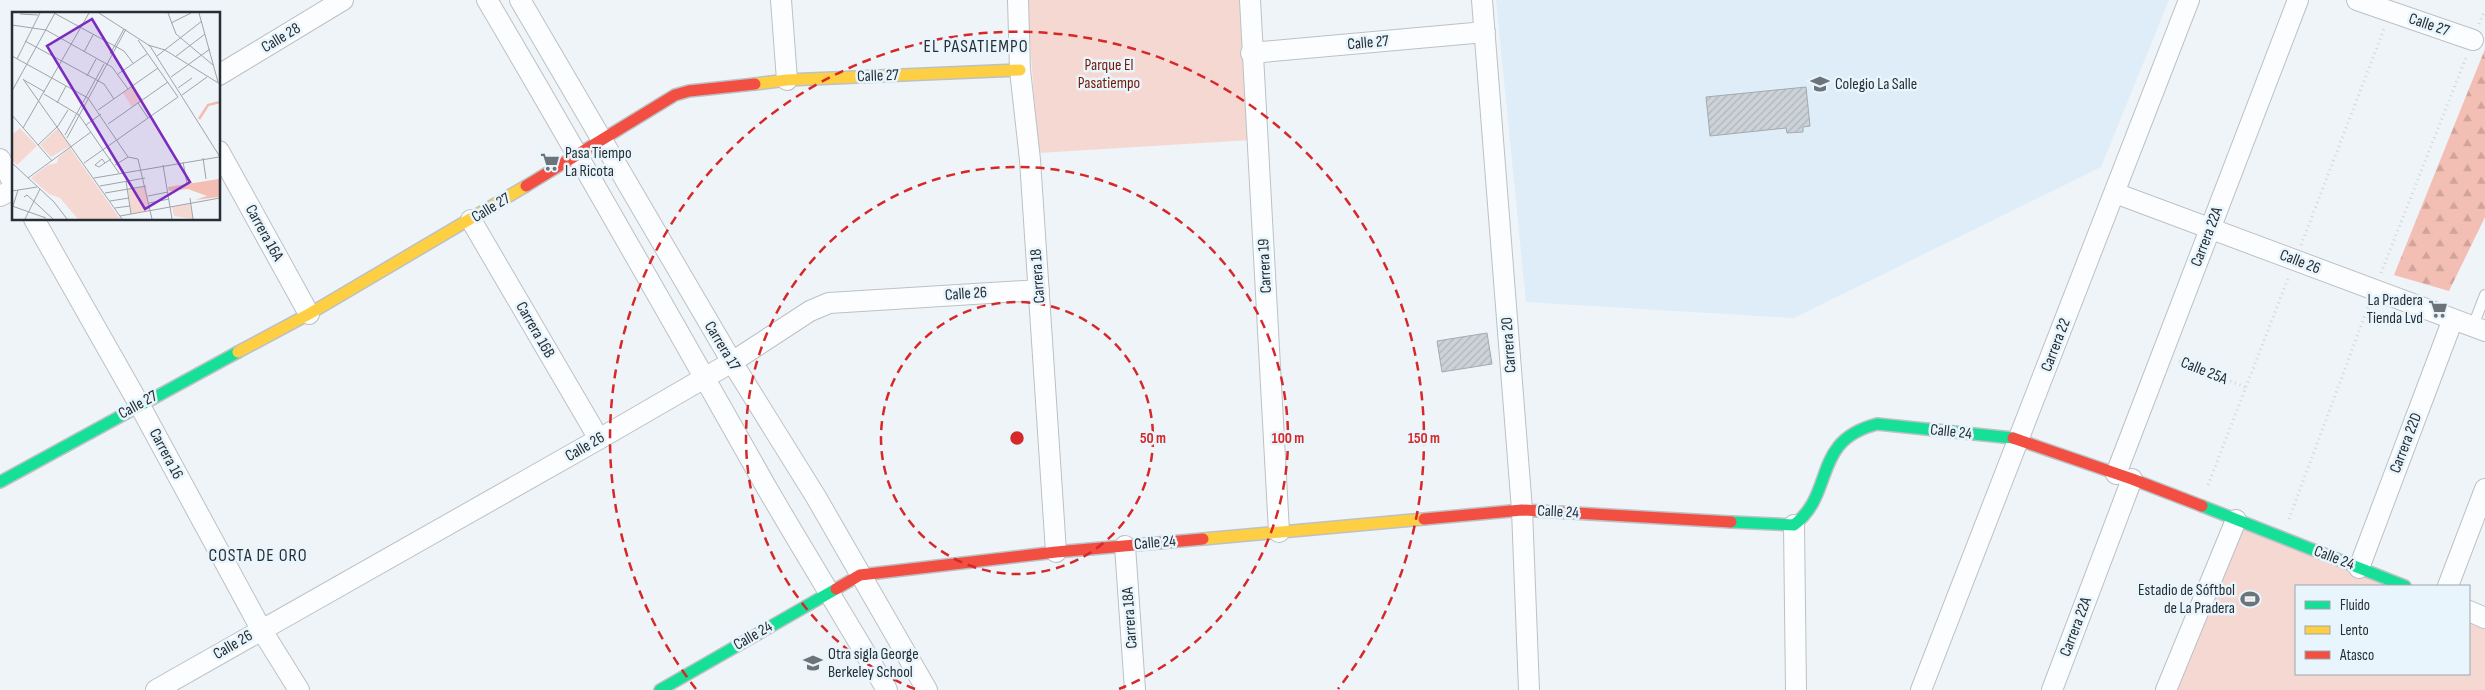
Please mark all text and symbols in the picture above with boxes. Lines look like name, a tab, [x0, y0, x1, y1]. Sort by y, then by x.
street label: Calle 27	[2406, 9, 2452, 41]
inset map	[12, 12, 220, 220]
street label: Calle 28	[258, 19, 304, 57]
street label: Calle 27	[1346, 32, 1390, 54]
district label: EL PASATIEMPO	[923, 36, 1029, 57]
park label: Parque El Pasatiempo	[1078, 56, 1140, 93]
street label: Calle 27	[857, 66, 900, 86]
school or university icon: Colegio La Salle	[1809, 73, 1831, 95]
place label: Colegio La Salle	[1835, 75, 1917, 94]
place label: Pasa Tiempo La Ricota	[565, 144, 632, 181]
supermarket icon: Pasa Tiempo La Ricota	[539, 151, 561, 173]
street label: Calle 27	[468, 189, 514, 227]
street label: Carrera 16A	[241, 201, 287, 265]
street label: Carrera 22A	[2187, 204, 2227, 269]
street label: Carrera 19	[1254, 238, 1276, 294]
street label: Calle 26	[2277, 246, 2323, 278]
street label: Carrera 18	[1027, 248, 1049, 304]
street label: Calle 26	[944, 283, 988, 305]
place label: La Pradera Tienda Lvd	[2367, 291, 2423, 328]
street label: Carrera 16B	[511, 298, 559, 362]
supermarket icon: La Pradera Tienda Lvd	[2427, 298, 2449, 320]
street label: Carrera 22	[2037, 316, 2075, 374]
street label: Carrera 20	[1498, 317, 1520, 373]
street label: Carrera 17	[700, 318, 744, 375]
street label: Calle 25A	[2178, 353, 2230, 389]
street label: Calle 27	[115, 386, 161, 423]
street label: Carrera 22D	[2386, 410, 2426, 476]
street label: Calle 24	[1929, 420, 1973, 444]
street label: Carrera 16	[145, 425, 187, 483]
street label: Calle 26	[562, 428, 608, 466]
centre of rings	[1008, 429, 1026, 447]
text: 50 m	[1140, 429, 1166, 448]
text: 100 m	[1272, 429, 1304, 448]
text: 150 m	[1408, 429, 1440, 448]
street label: Calle 24	[1537, 501, 1580, 523]
street label: Calle 24	[1133, 532, 1177, 554]
street label: Calle 24	[2311, 542, 2357, 574]
district label: COSTA DE ORO	[208, 545, 308, 566]
place label: Estadio de Sóftbol de La Pradera	[2138, 581, 2235, 618]
legend	[2295, 585, 2470, 675]
street label: Carrera 18A	[1118, 587, 1142, 649]
sports icon: Estadio de Sóftbol de La Pradera	[2239, 588, 2261, 610]
street label: Carrera 22A	[2056, 594, 2096, 659]
text: Fluido	[2340, 596, 2370, 615]
street label: Calle 24	[730, 617, 776, 655]
text: Lento	[2340, 621, 2369, 640]
street label: Calle 26	[210, 626, 256, 664]
place label: Otra sigla George Berkeley School	[828, 645, 919, 682]
text: Atasco	[2339, 646, 2374, 665]
school or university icon: Otra sigla George Berkeley School	[802, 652, 824, 674]

